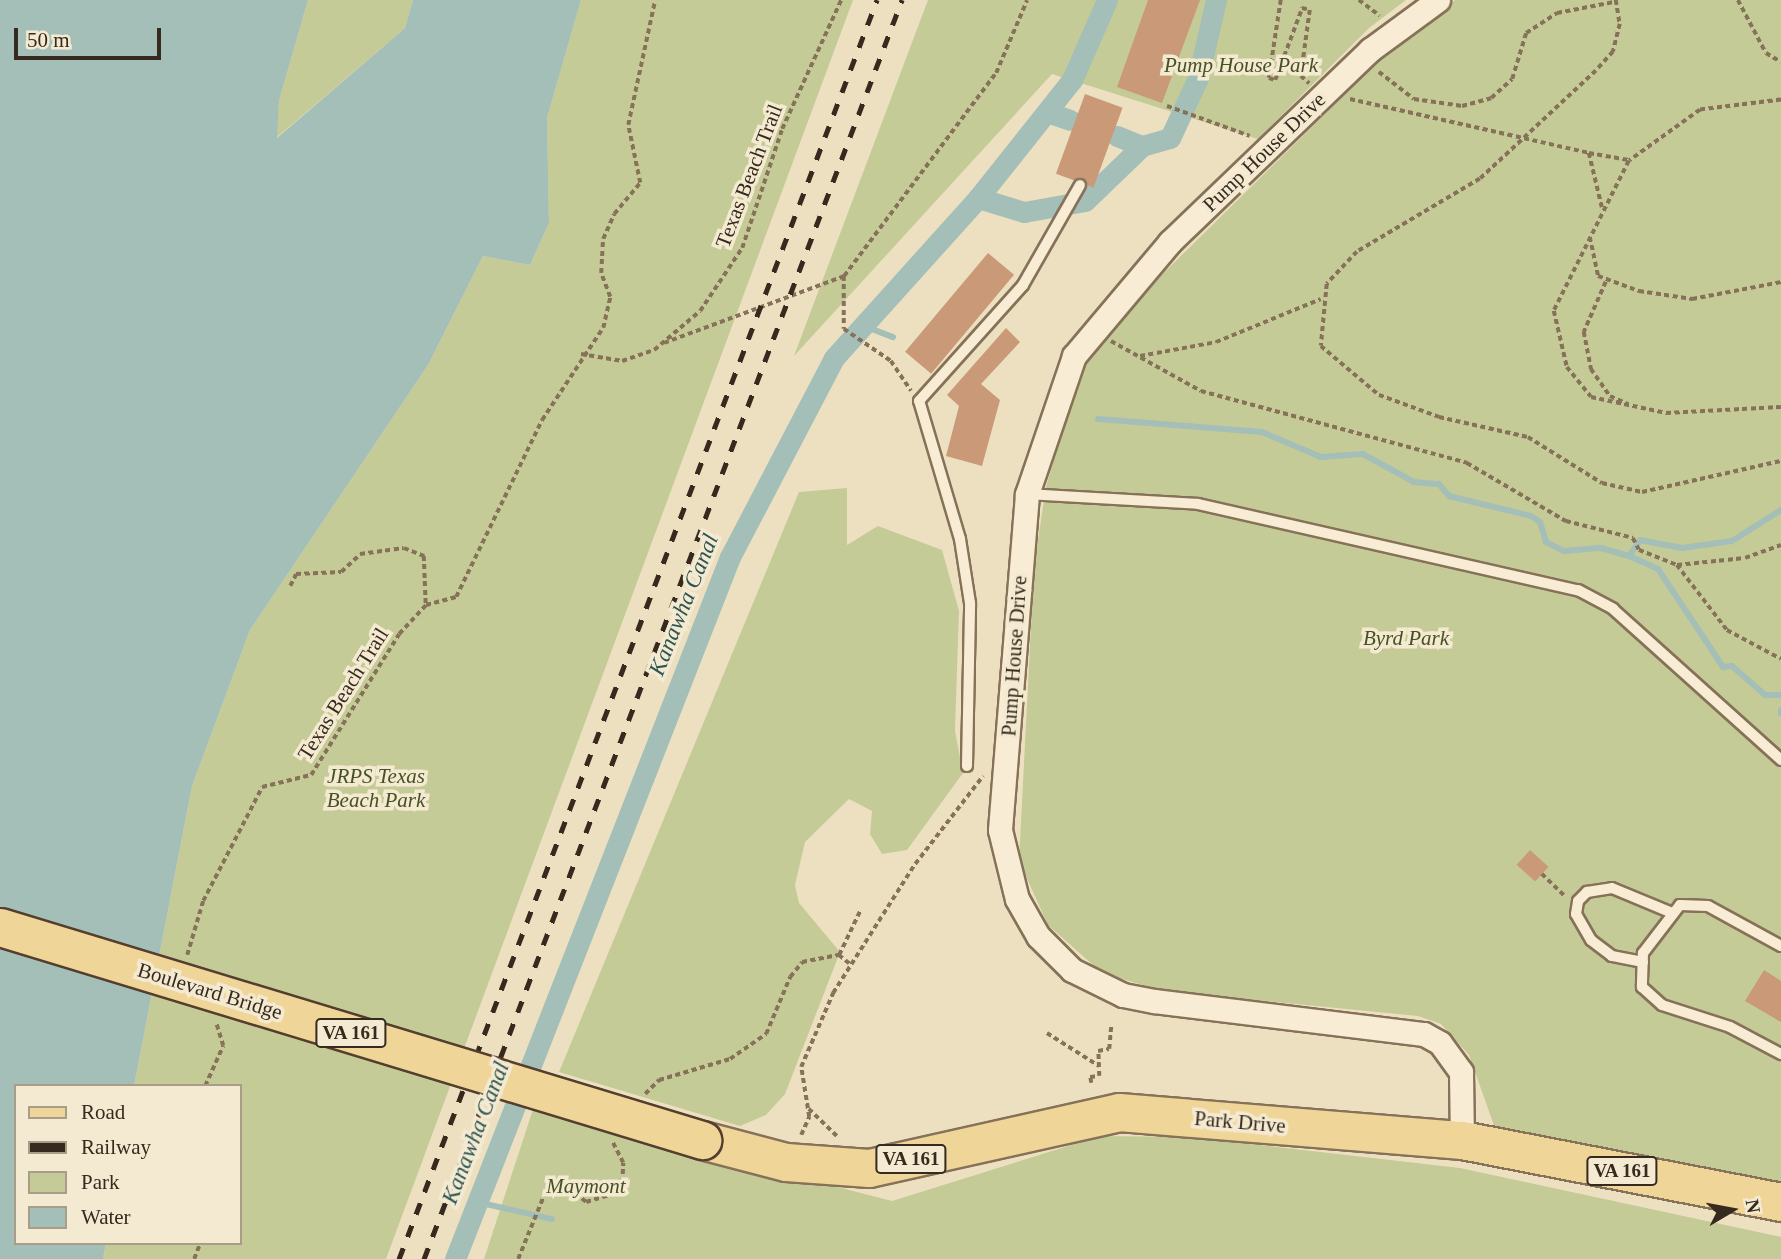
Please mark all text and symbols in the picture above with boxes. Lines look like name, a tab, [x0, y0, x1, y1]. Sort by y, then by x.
scale bar	[18, 14, 164, 58]
text: 50 m	[27, 28, 70, 52]
park label: Pump House Park	[1164, 52, 1318, 78]
street label: Pump House Drive	[1197, 87, 1331, 217]
street label: Texas Beach Trail	[710, 101, 788, 251]
water label: Kanawha Canal	[643, 530, 725, 680]
street label: Pump House Drive	[996, 575, 1032, 737]
street label: Texas Beach Trail	[292, 623, 394, 765]
park label: Byrd Park	[1363, 625, 1449, 651]
park label: JRPS Texas Beach Park	[327, 763, 425, 813]
street label: Boulevard Bridge	[135, 957, 285, 1025]
road number: VA 161	[314, 1018, 388, 1049]
water label: Kanawha Canal	[436, 1058, 516, 1208]
legend	[14, 1084, 242, 1245]
text: Road	[81, 1100, 125, 1124]
street label: Park Drive	[1193, 1105, 1287, 1139]
text: Railway	[81, 1135, 151, 1159]
road number: VA 161	[874, 1144, 948, 1175]
road number: VA 161	[1585, 1156, 1659, 1186]
text: Park	[81, 1170, 120, 1194]
park label: Maymont	[546, 1173, 626, 1199]
north arrow	[1697, 1175, 1767, 1245]
text: N	[1742, 1198, 1765, 1215]
text: Water	[81, 1205, 131, 1229]

